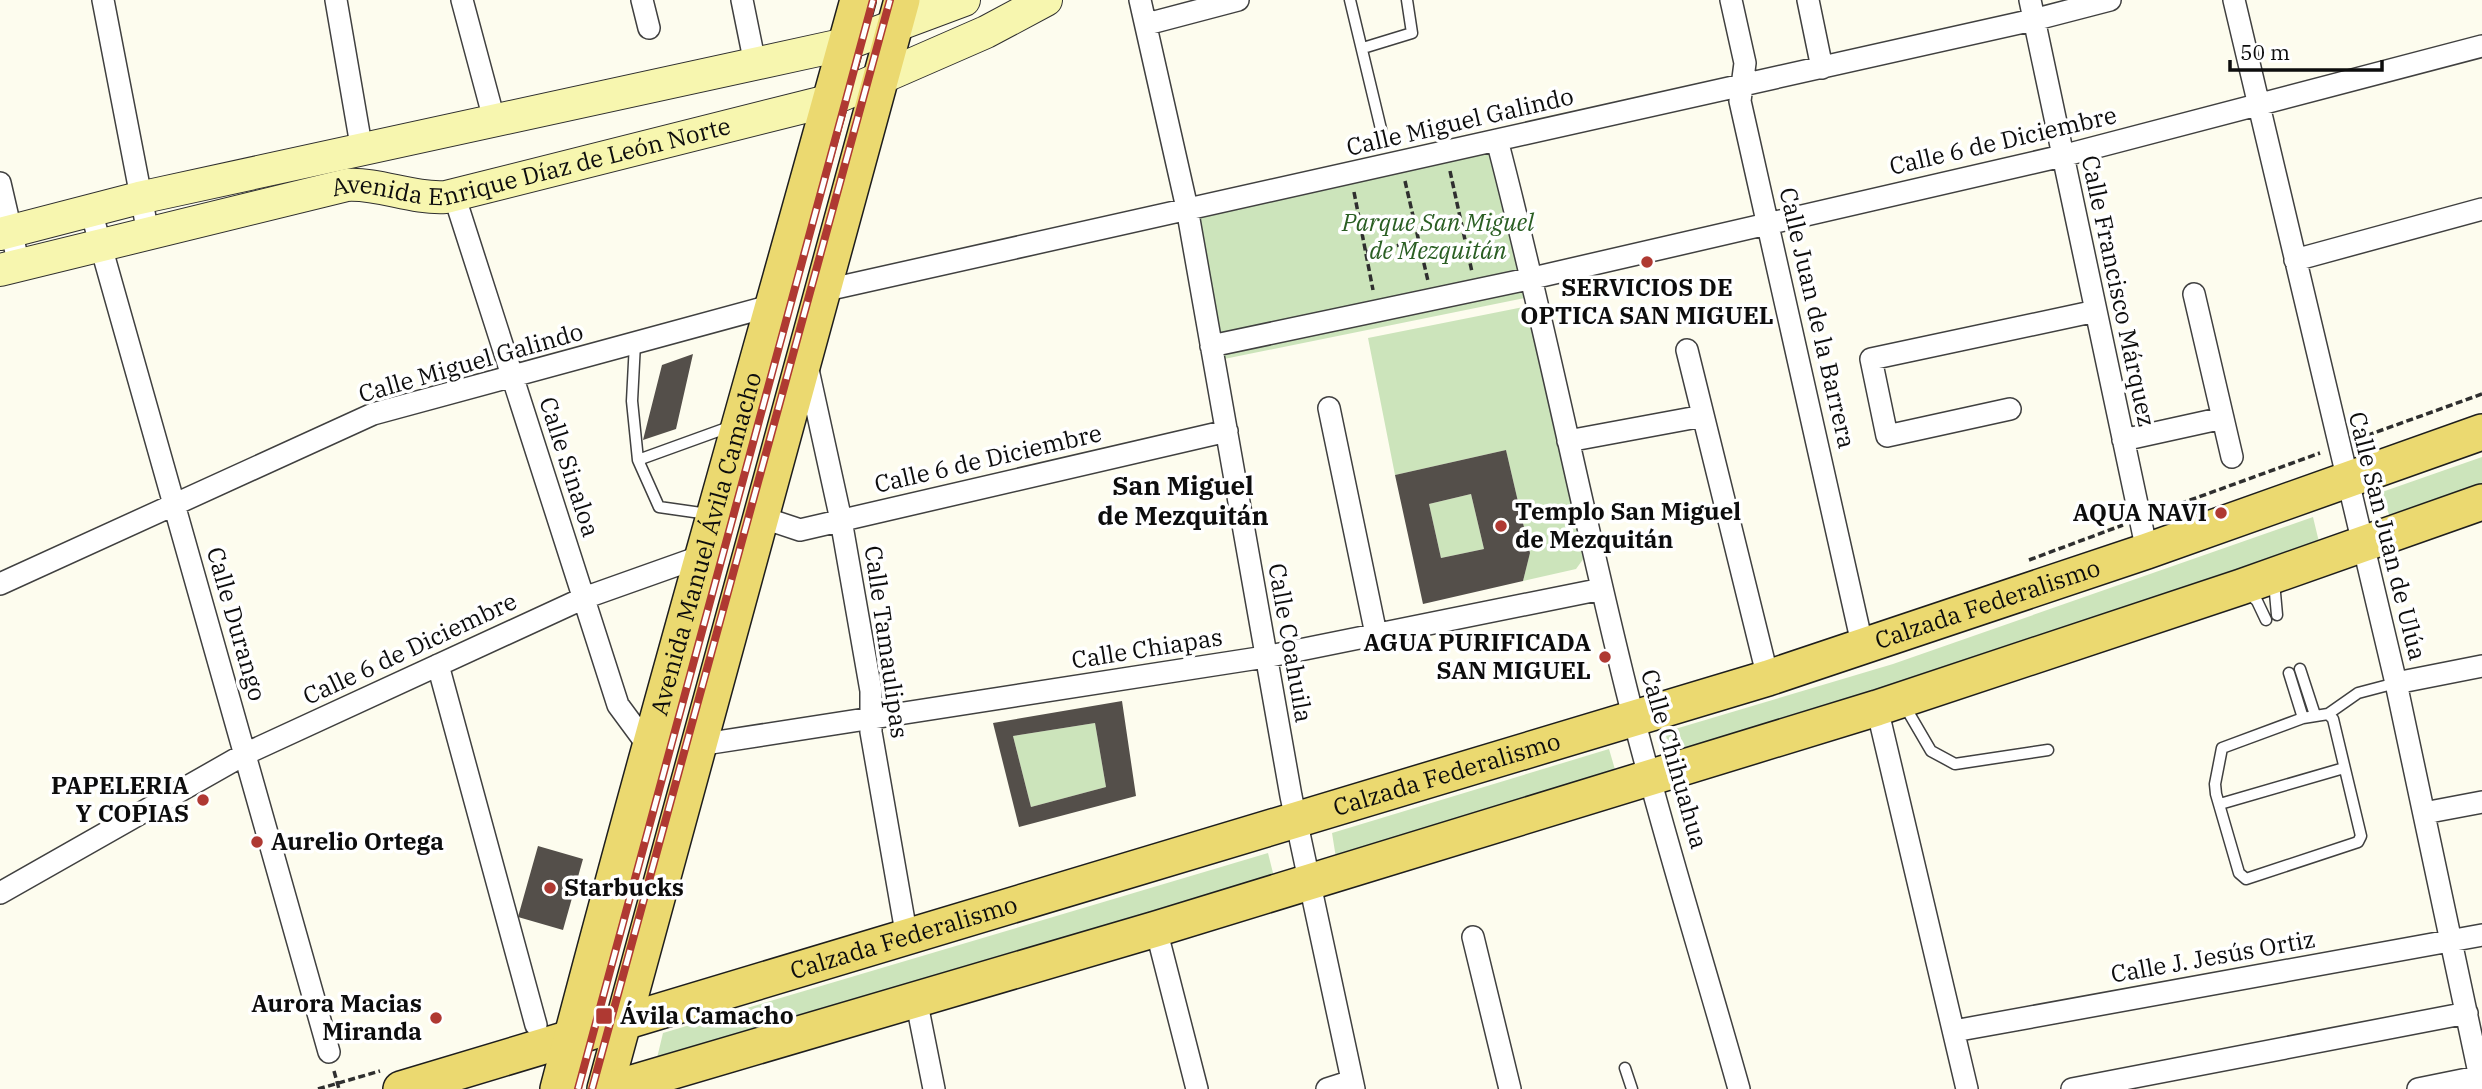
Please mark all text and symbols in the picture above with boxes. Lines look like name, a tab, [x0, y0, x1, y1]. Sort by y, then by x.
scale bar	[2230, 28, 2382, 72]
text: 50 m	[2240, 38, 2290, 66]
street label: Calle Miguel Galindo	[1343, 79, 1576, 163]
street label: Calle 6 de Diciembre	[1886, 98, 2120, 182]
street label: Avenida Enrique Díaz de León Norte	[328, 109, 734, 212]
street label: Calle Francisco Márquez	[2075, 152, 2163, 429]
street label: Calle Juan de la Barrera	[1772, 184, 1864, 451]
park label: Parque San Miguel de Mezquitán	[1341, 206, 1535, 266]
marker: SERVICIOS DE OPTICA SAN MIGUEL	[1639, 254, 1655, 270]
place label: SERVICIOS DE OPTICA SAN MIGUEL	[1520, 271, 1774, 331]
street label: Calle Miguel Galindo	[355, 315, 587, 409]
street label: Avenida Manuel Ávila Camacho	[642, 368, 768, 719]
street label: Calle Sinaloa	[532, 393, 608, 541]
street label: Calle San Juan de Ulúa	[2342, 408, 2434, 663]
street label: Calle 6 de Diciembre	[871, 416, 1105, 500]
district label: San Miguel de Mezquitán	[1097, 468, 1269, 532]
place label: Templo San Miguel de Mezquitán	[1515, 495, 1741, 555]
place label: AQUA NAVI	[2073, 496, 2207, 528]
marker: AQUA NAVI	[2213, 505, 2229, 521]
marker: Templo San Miguel de Mezquitán	[1493, 518, 1509, 534]
street label: Calle Durango	[200, 543, 274, 704]
street label: Calle Tamaulipas	[858, 543, 916, 740]
street label: Calzada Federalismo	[1870, 551, 2104, 656]
street label: Calle Coahuila	[1261, 561, 1321, 725]
street label: Calle 6 de Diciembre	[298, 585, 522, 712]
street label: Calle Chiapas	[1069, 620, 1225, 676]
place label: AGUA PURIFICADA SAN MIGUEL	[1364, 626, 1591, 686]
marker: AGUA PURIFICADA SAN MIGUEL	[1597, 649, 1613, 665]
street label: Calle Chihuahua	[1634, 665, 1716, 852]
street label: Calzada Federalismo	[1329, 724, 1564, 823]
place label: PAPELERIA Y COPIAS	[51, 769, 189, 829]
marker: PAPELERIA Y COPIAS	[195, 792, 211, 808]
place label: Aurelio Ortega	[271, 825, 444, 857]
marker: Aurelio Ortega	[249, 834, 265, 850]
place label: Starbucks	[564, 871, 684, 903]
marker: Starbucks	[542, 880, 558, 896]
street label: Calzada Federalismo	[786, 888, 1021, 986]
street label: Calle J. Jesús Ortiz	[2108, 922, 2317, 990]
place label: Aurora Macias Miranda	[251, 987, 422, 1047]
place label: Ávila Camacho	[620, 999, 794, 1031]
marker: Ávila Camacho	[594, 1006, 614, 1026]
marker: Aurora Macias Miranda	[428, 1010, 444, 1026]

